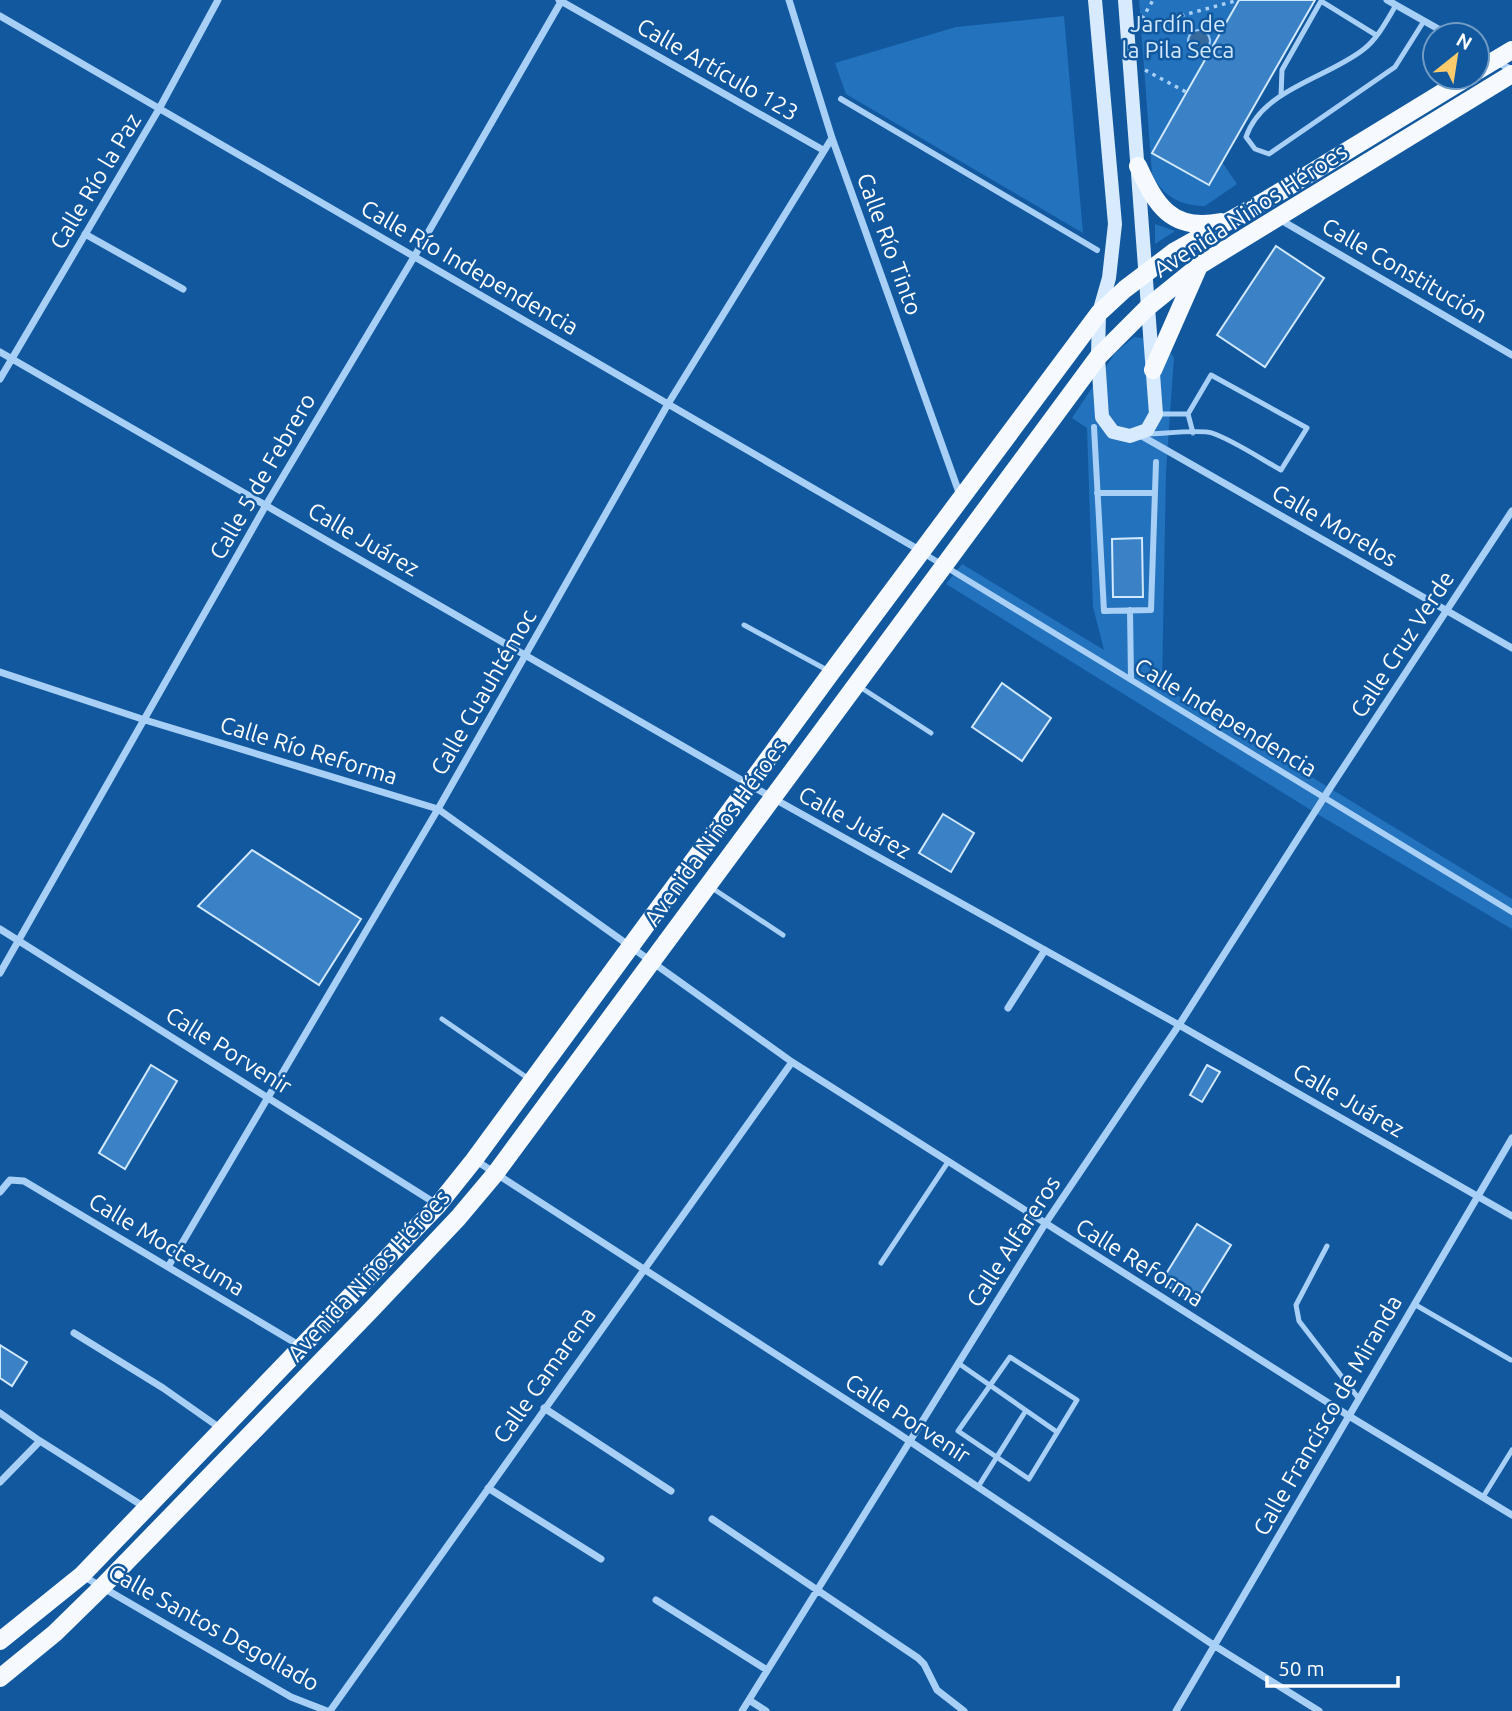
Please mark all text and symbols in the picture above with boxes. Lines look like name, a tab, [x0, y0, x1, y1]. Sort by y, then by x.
park label: Jardín de la Pila Seca	[1122, 11, 1234, 62]
street label: Calle Artículo 123	[633, 13, 803, 125]
north arrow	[1421, 21, 1491, 91]
text: N	[1453, 28, 1476, 54]
street label: Calle Río la Paz	[45, 109, 145, 253]
street label: Avenida Niños Héroes	[1149, 138, 1351, 282]
street label: Calle Río Tinto	[853, 170, 927, 318]
street label: Calle Río Independencia	[357, 195, 583, 339]
street label: Calle Constitución	[1318, 213, 1492, 327]
street label: Calle 5 de Febrero	[204, 389, 320, 563]
street label: Calle Morelos	[1268, 479, 1402, 571]
street label: Calle Juárez	[304, 497, 424, 581]
street label: Calle Cruz Verde	[1345, 566, 1459, 722]
street label: Calle Cuauhtémoc	[425, 605, 541, 779]
street label: Calle Independencia	[1130, 653, 1322, 781]
street label: Calle Río Reforma	[217, 711, 401, 789]
street label: Avenida Niños Héroes	[639, 734, 791, 930]
street label: Calle Juárez	[795, 781, 915, 863]
street label: Calle Porvenir	[162, 1001, 297, 1099]
street label: Calle Juárez	[1289, 1058, 1409, 1142]
street label: Calle Alfareros	[961, 1171, 1065, 1311]
street label: Avenida Niños Héroes	[282, 1184, 454, 1366]
street label: Calle Moctezuma	[85, 1188, 249, 1300]
street label: Calle Reforma	[1072, 1213, 1208, 1311]
street label: Calle Francisco de Miranda	[1248, 1291, 1406, 1539]
street label: Calle Camarena	[488, 1302, 600, 1448]
street label: Calle Porvenir	[841, 1368, 975, 1468]
street label: Calle Santos Degollado	[104, 1559, 324, 1695]
scale bar	[1267, 1644, 1398, 1688]
text: 50 m	[1278, 1656, 1325, 1680]

